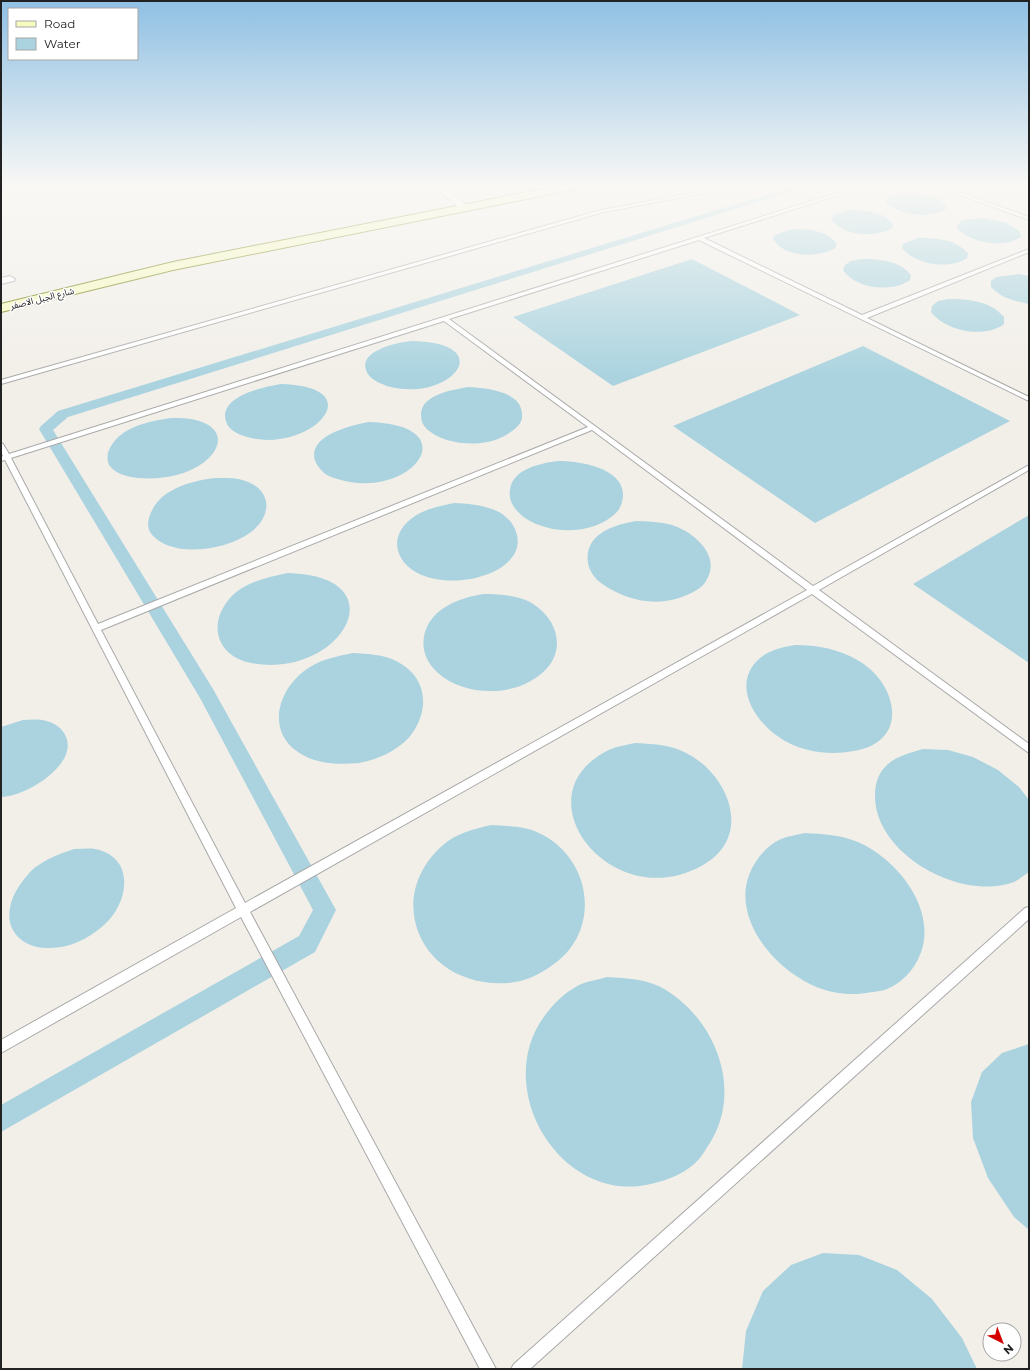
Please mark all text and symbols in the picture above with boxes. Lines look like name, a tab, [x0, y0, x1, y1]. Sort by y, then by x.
legend	[8, 8, 138, 60]
text: Road	[44, 16, 75, 31]
text: Water	[44, 36, 81, 51]
street label: شارع الجبل الاصفر	[8, 285, 76, 313]
north arrow	[982, 1322, 1022, 1362]
text: N	[1001, 1341, 1017, 1358]

